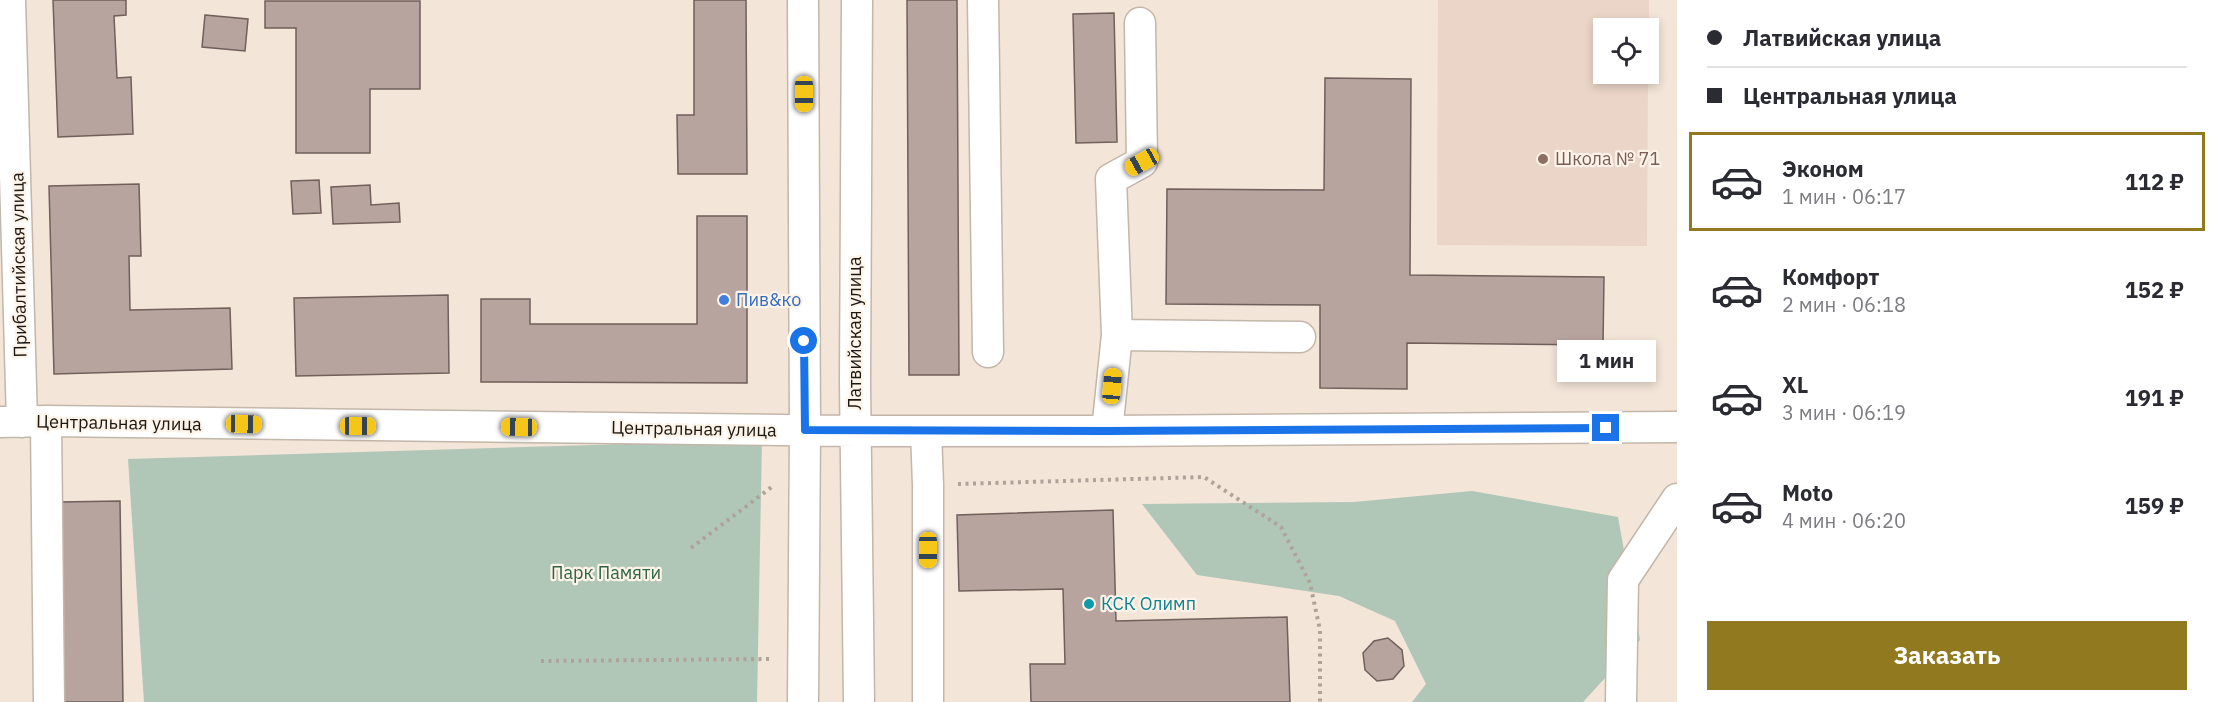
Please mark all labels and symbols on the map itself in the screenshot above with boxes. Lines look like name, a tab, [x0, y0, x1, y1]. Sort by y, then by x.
car	[795, 76, 813, 112]
car	[1122, 145, 1162, 179]
place label: Школа № 71	[1555, 147, 1660, 170]
marker: Школа № 71	[1536, 152, 1550, 166]
street label: Прибалтийская улица	[5, 172, 32, 358]
street label: Латвийская улица	[843, 256, 866, 410]
place label: Пив&ко	[736, 288, 801, 311]
marker: Пив&ко	[717, 293, 731, 307]
route start	[790, 327, 817, 354]
callout: 1 мин	[1556, 341, 1656, 383]
car	[1101, 367, 1123, 405]
street label: Центральная улица	[36, 410, 202, 435]
route end	[1592, 414, 1619, 441]
car	[226, 415, 262, 433]
street label: Центральная улица	[611, 416, 777, 441]
car	[340, 417, 376, 435]
car	[501, 418, 537, 436]
car	[919, 532, 937, 568]
park label: Парк Памяти	[551, 561, 661, 584]
place label: КСК Олимп	[1101, 592, 1196, 615]
marker: КСК Олимп	[1082, 597, 1096, 611]

